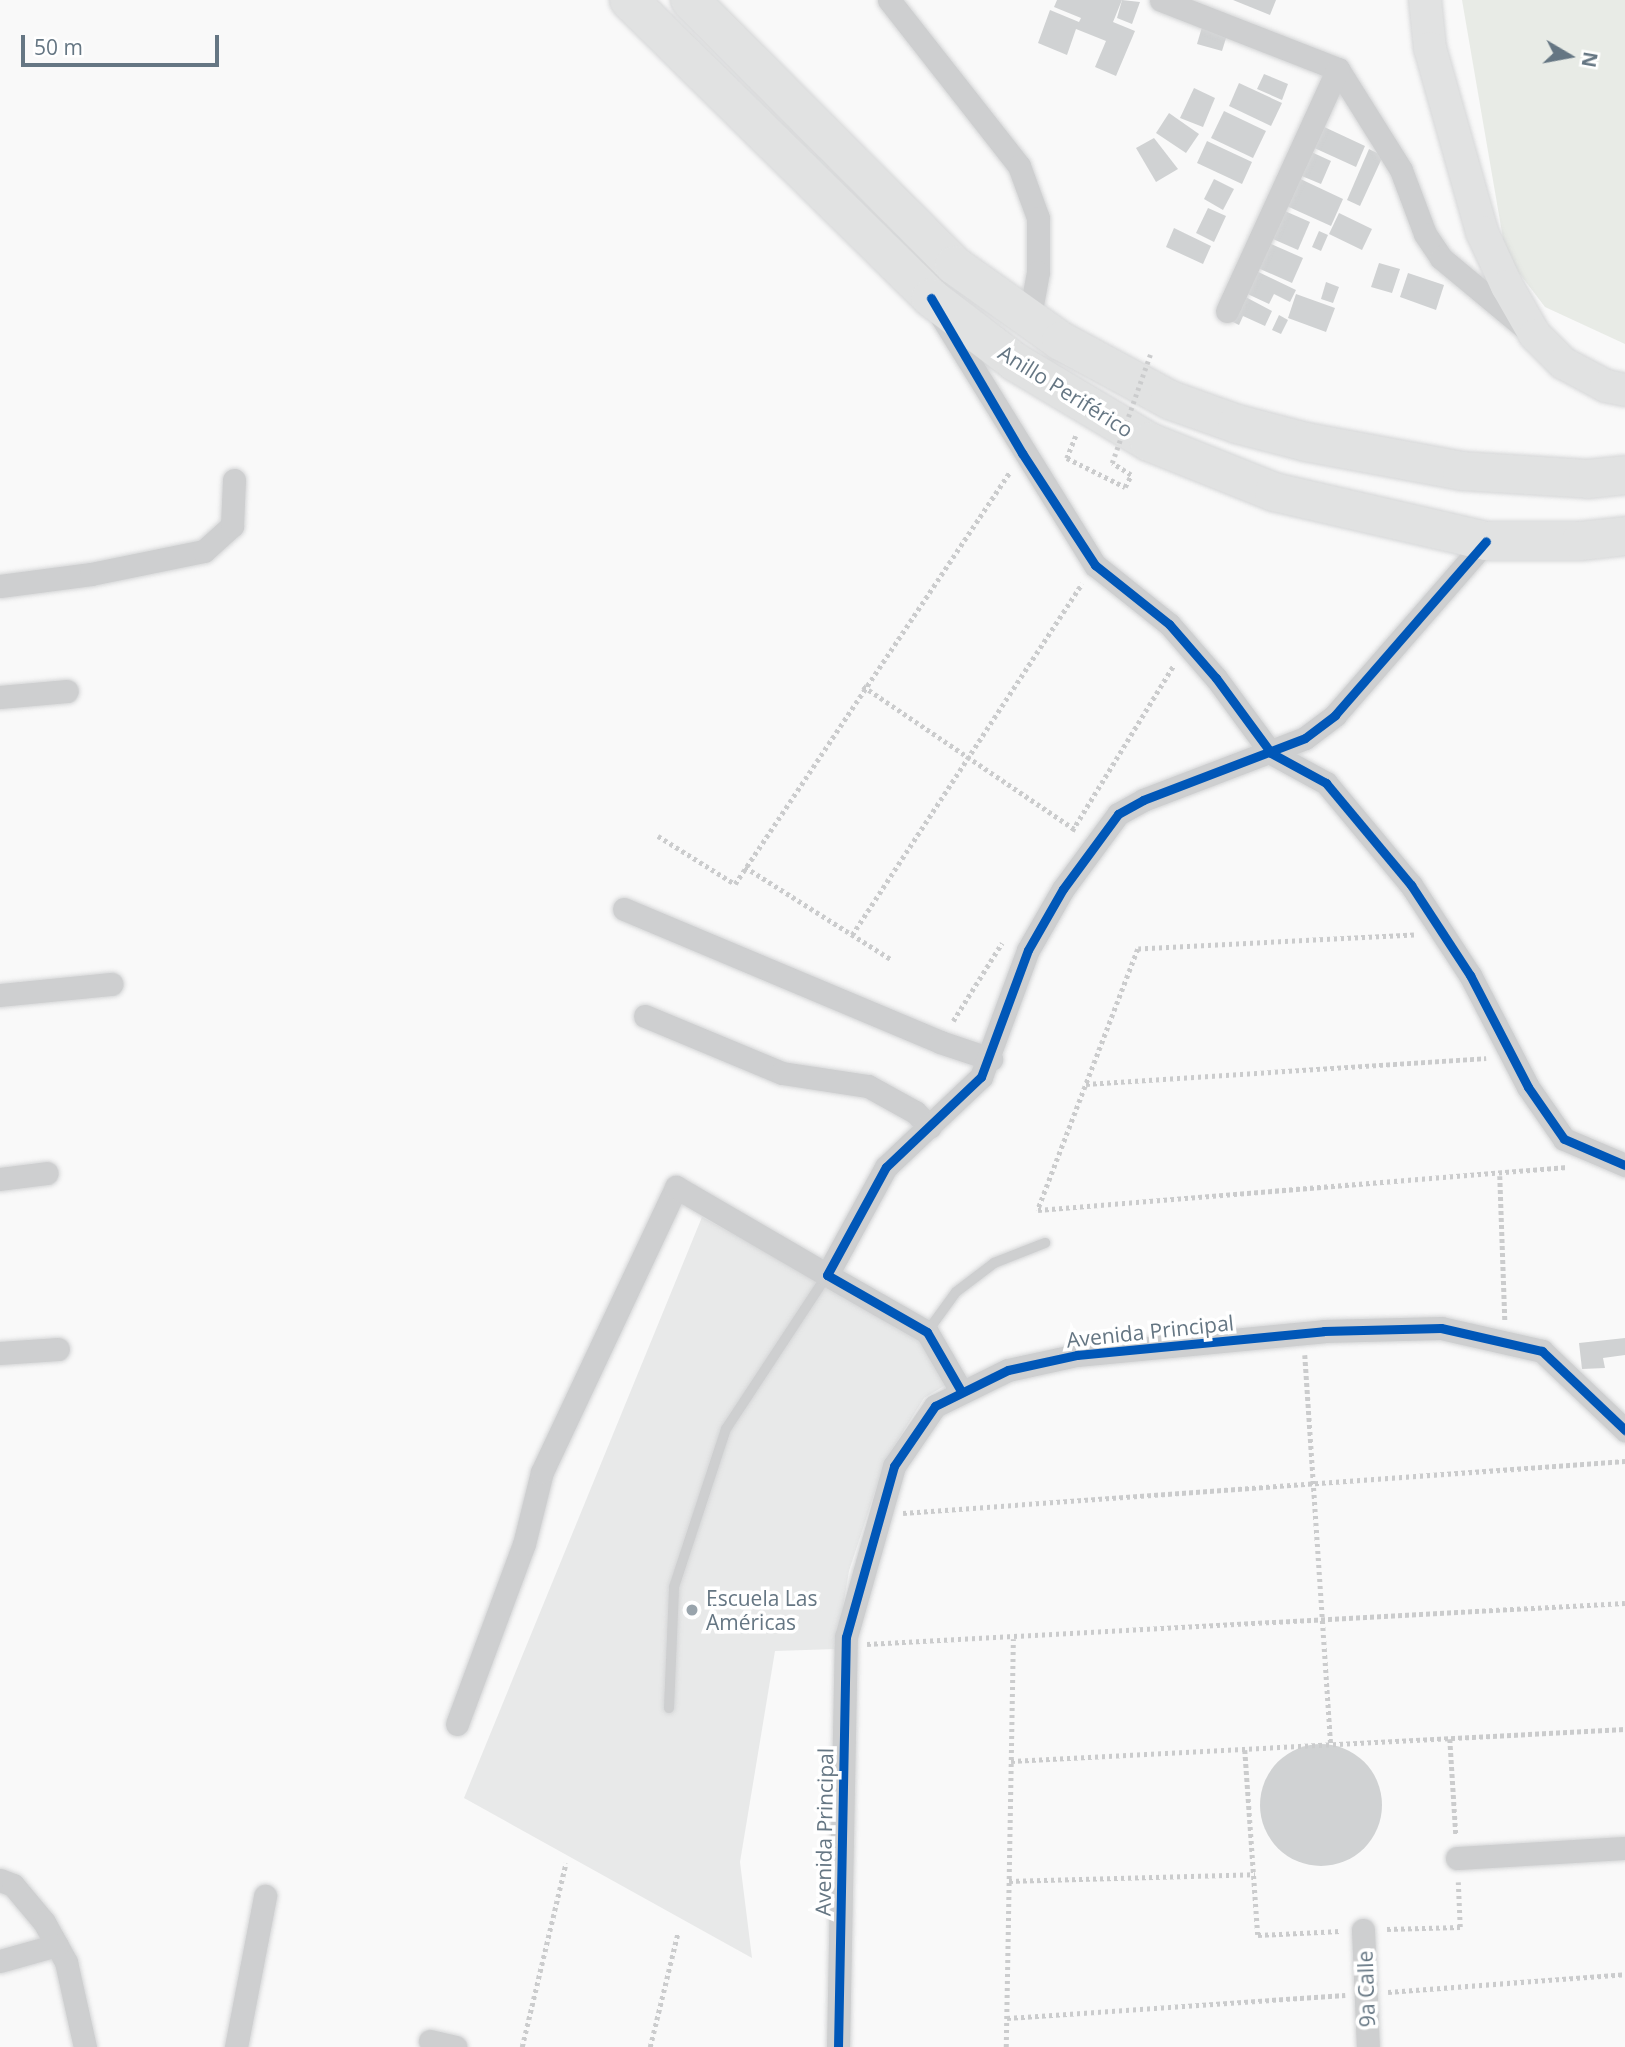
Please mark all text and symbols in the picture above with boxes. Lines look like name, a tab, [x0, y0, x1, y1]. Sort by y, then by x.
scale bar	[24, 21, 222, 65]
north arrow	[1534, 21, 1604, 91]
text: 50 m	[34, 33, 83, 61]
text: N	[1576, 50, 1604, 70]
street label: Anillo Periférico	[994, 340, 1138, 442]
street label: Avenida Principal	[1065, 1310, 1235, 1352]
place label: Escuela Las Américas	[706, 1585, 817, 1635]
marker: Escuela Las Américas	[684, 1602, 700, 1618]
street label: Avenida Principal	[810, 1748, 838, 1916]
street label: 9a Calle	[1352, 1950, 1380, 2028]

